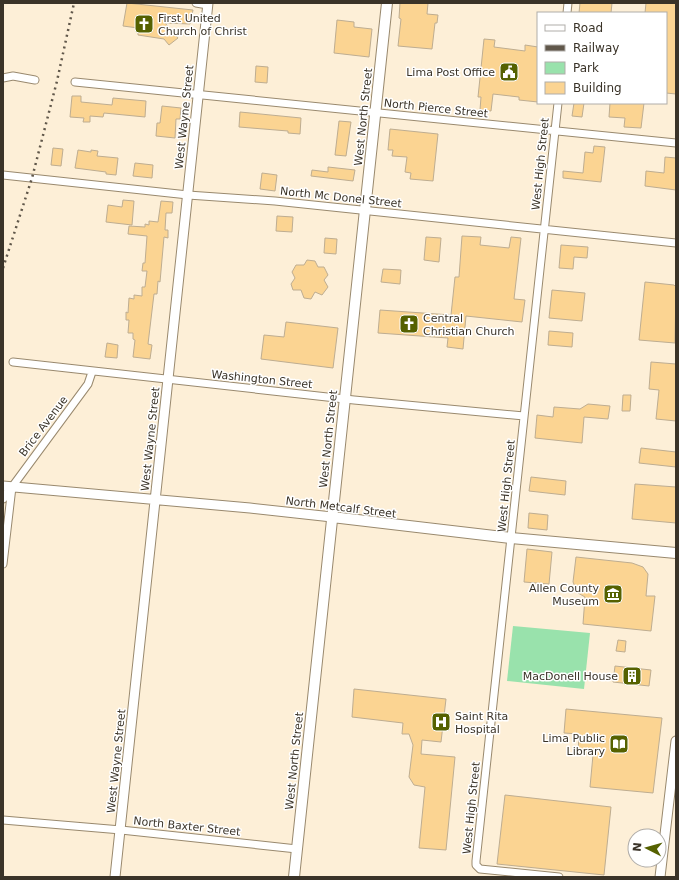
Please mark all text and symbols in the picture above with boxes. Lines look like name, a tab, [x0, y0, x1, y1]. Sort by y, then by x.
place label: First United Church of Christ	[158, 12, 247, 38]
legend	[537, 12, 667, 104]
church icon: First United Church of Christ	[133, 13, 155, 35]
text: Road	[573, 21, 603, 35]
text: Railway	[573, 41, 619, 55]
public building icon: Lima Post Office	[498, 61, 520, 83]
text: Park	[573, 61, 599, 75]
street label: West Wayne Street	[173, 64, 197, 170]
place label: Lima Post Office	[406, 66, 495, 79]
street label: West North Street	[352, 67, 375, 167]
text: Building	[573, 81, 622, 95]
street label: North Pierce Street	[383, 97, 489, 120]
street label: West High Street	[529, 117, 552, 211]
street label: North Mc Donel Street	[279, 185, 403, 210]
place label: Central Christian Church	[423, 312, 514, 338]
church icon: Central Christian Church	[398, 313, 420, 335]
street label: Washington Street	[211, 368, 314, 391]
street label: West Wayne Street	[139, 386, 163, 492]
street label: West North Street	[317, 389, 340, 489]
street label: Brice Avenue	[16, 393, 70, 459]
street label: West High Street	[495, 439, 518, 533]
street label: North Metcalf Street	[285, 494, 398, 521]
place label: Allen County Museum	[529, 582, 599, 608]
museum icon: Allen County Museum	[602, 583, 624, 605]
building icon: MacDonell House	[621, 665, 643, 687]
place label: MacDonell House	[523, 670, 618, 683]
street label: West Wayne Street	[105, 708, 129, 814]
place label: Saint Rita Hospital	[455, 710, 508, 736]
street label: West North Street	[283, 711, 306, 811]
hospital icon: Saint Rita Hospital	[430, 711, 452, 733]
place label: Lima Public Library	[542, 732, 605, 758]
library icon: Lima Public Library	[608, 733, 630, 755]
street label: West High Street	[460, 761, 483, 855]
street label: North Baxter Street	[133, 814, 242, 839]
north arrow	[627, 828, 667, 868]
text: N	[631, 842, 644, 852]

